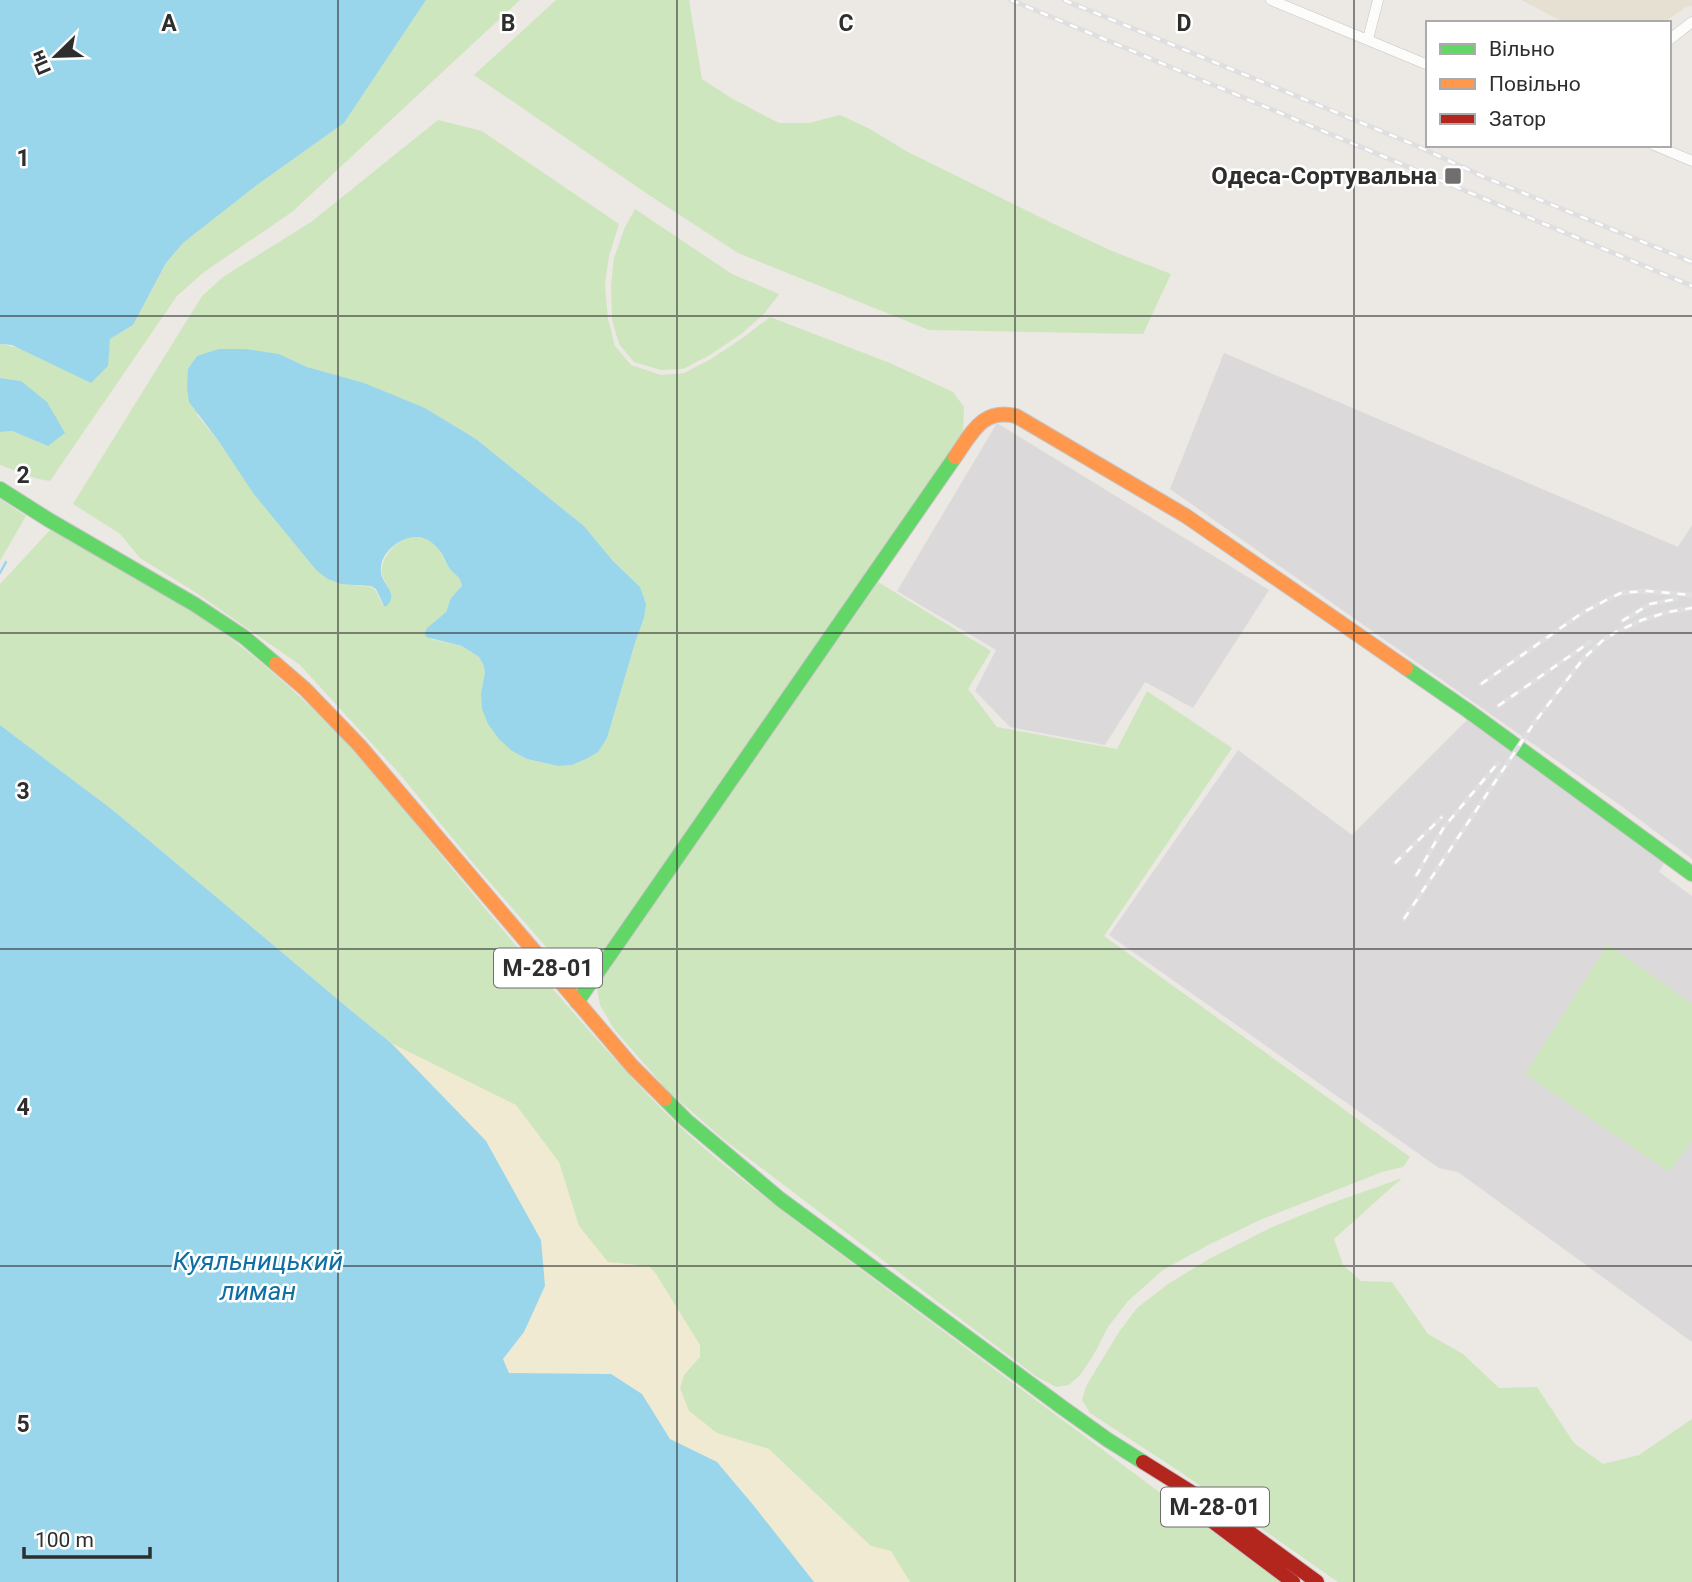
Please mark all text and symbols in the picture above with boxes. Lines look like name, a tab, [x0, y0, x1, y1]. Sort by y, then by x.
text: A	[161, 10, 177, 37]
text: B	[501, 10, 515, 37]
text: C	[838, 10, 854, 37]
text: D	[1177, 10, 1191, 37]
north arrow	[21, 21, 91, 91]
legend	[1426, 21, 1671, 147]
text: Вільно	[1489, 37, 1555, 61]
text: Пн	[26, 47, 56, 78]
text: Повільно	[1489, 72, 1581, 96]
text: Затор	[1489, 107, 1546, 131]
text: 1	[16, 145, 30, 172]
place label: Одеса-Сортувальна	[1211, 162, 1437, 190]
marker: Одеса-Сортувальна	[1443, 166, 1463, 186]
text: 2	[16, 462, 30, 489]
text: 3	[16, 778, 30, 805]
road number: М-28-01	[494, 948, 602, 987]
text: 4	[16, 1094, 30, 1121]
water label: Куяльницький лиман	[173, 1246, 343, 1306]
text: 5	[16, 1411, 30, 1438]
road number: М-28-01	[1161, 1488, 1269, 1526]
scale bar	[24, 1516, 150, 1560]
text: 100 m	[35, 1528, 94, 1552]

